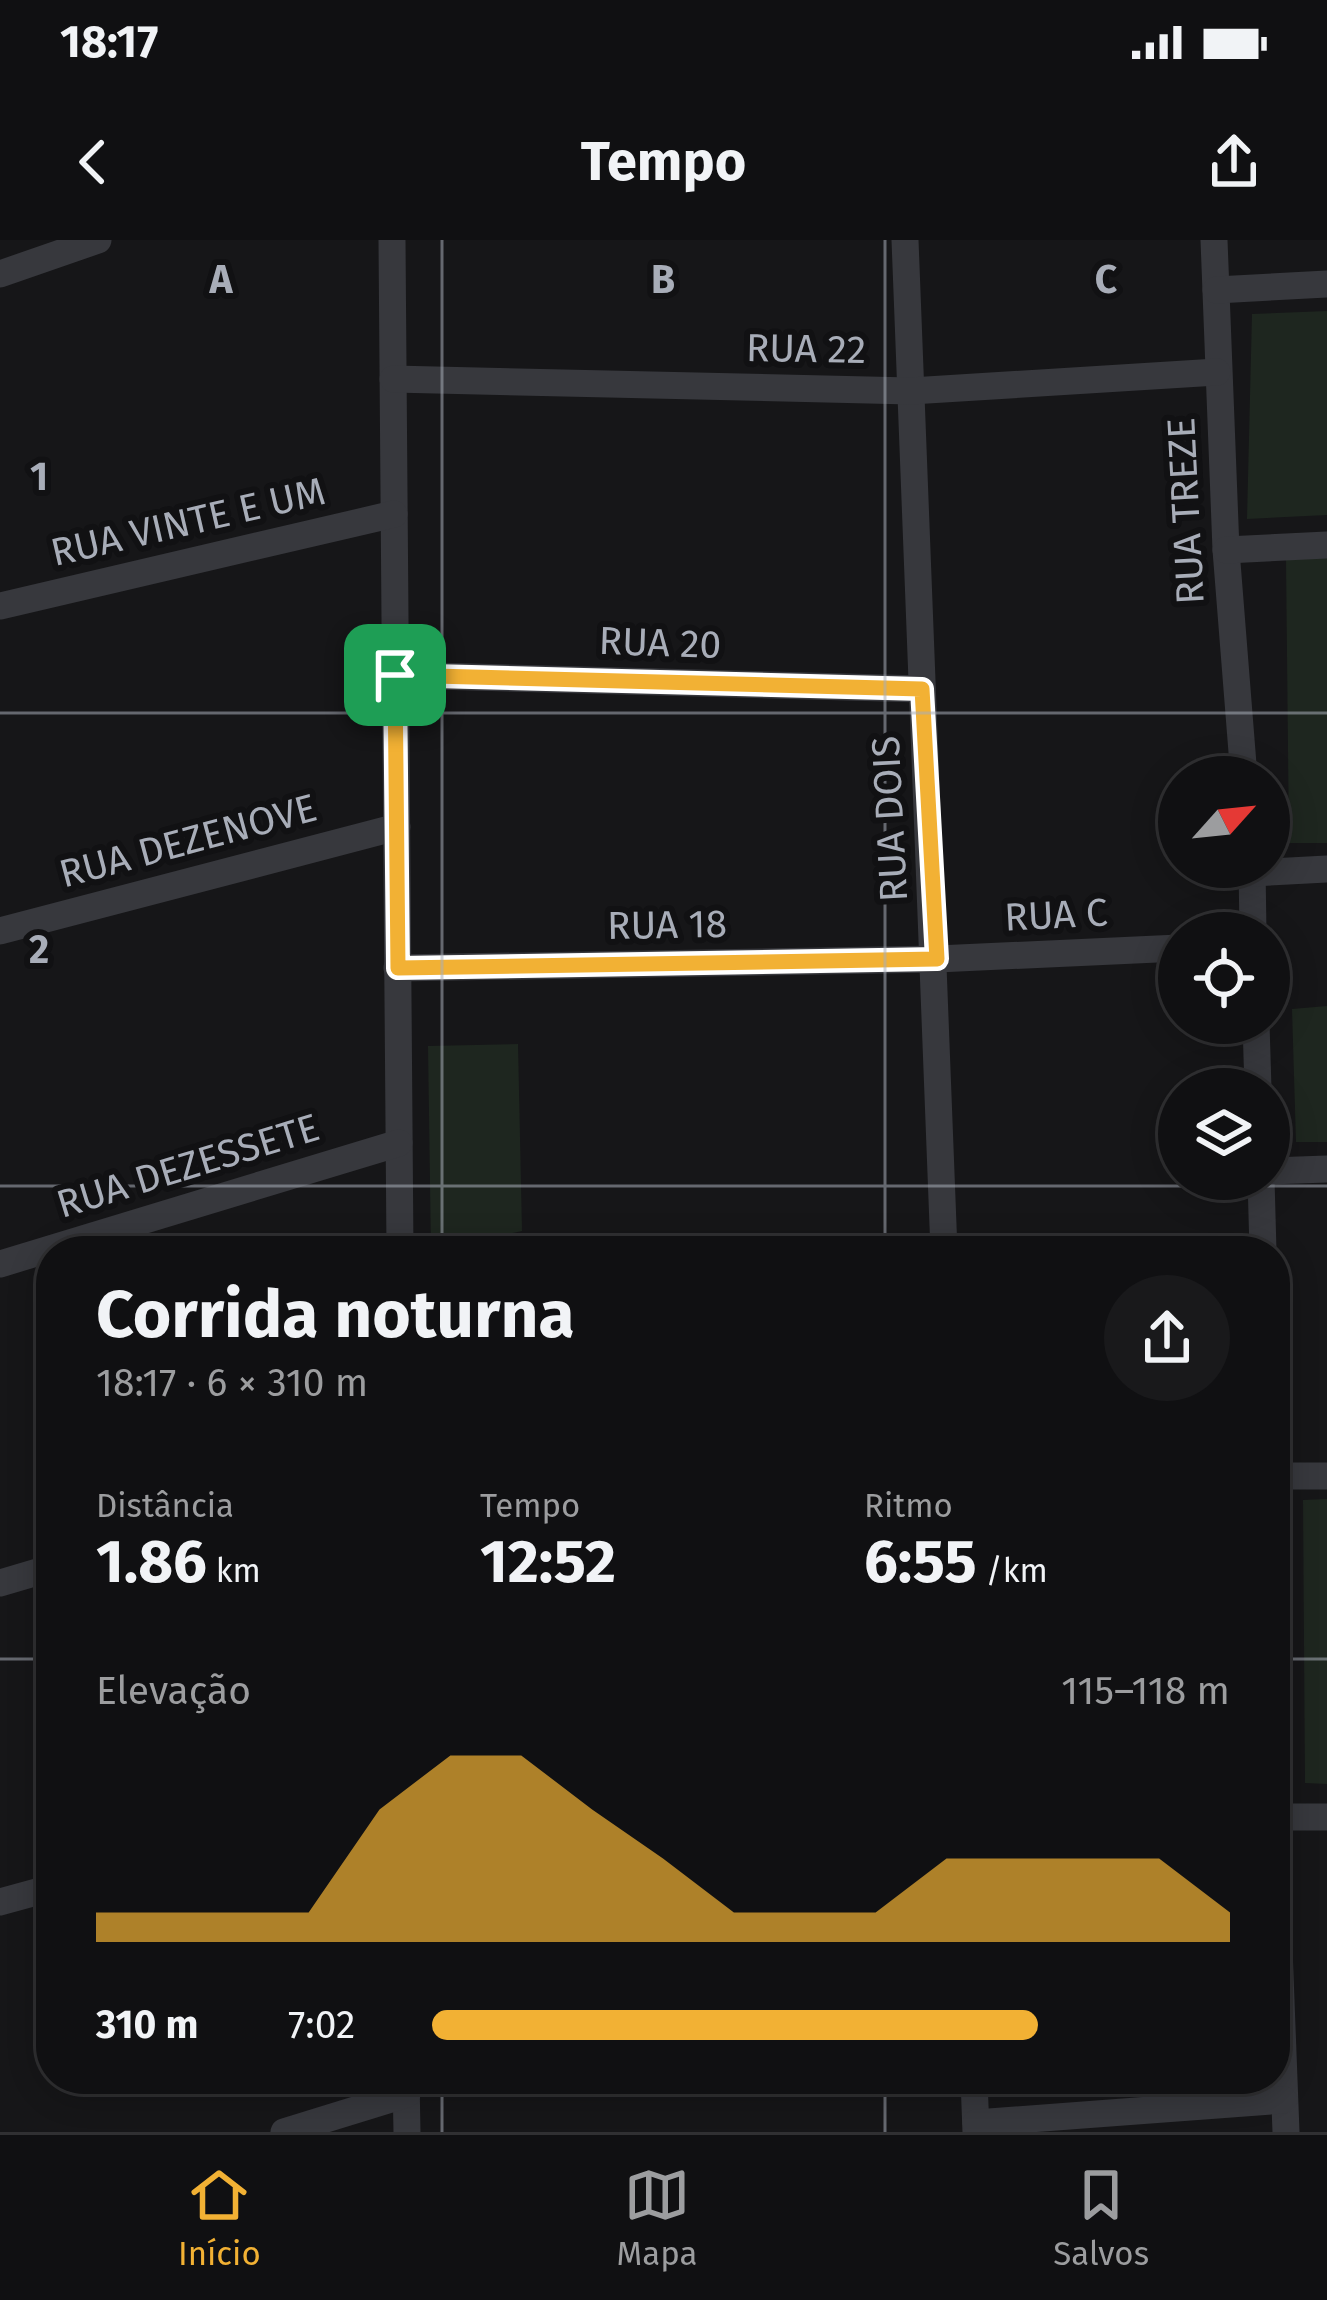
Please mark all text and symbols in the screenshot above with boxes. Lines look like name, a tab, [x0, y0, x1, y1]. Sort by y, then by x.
text: 18:17	[60, 15, 158, 69]
icon: back	[60, 129, 126, 195]
icon: share	[1201, 129, 1267, 195]
text: Tempo	[581, 130, 746, 194]
text: A	[208, 257, 233, 303]
text: B	[651, 257, 675, 303]
text: C	[1095, 257, 1118, 303]
street label: RUA 22	[746, 325, 866, 373]
street label: RUA TREZE	[1158, 416, 1214, 606]
text: 1	[30, 454, 48, 500]
street label: RUA VINTE E UM	[46, 468, 330, 576]
street label: RUA 20	[598, 618, 722, 668]
pin	[344, 624, 446, 726]
icon: arrive	[362, 642, 428, 708]
street label: RUA DOIS	[863, 735, 917, 903]
north arrow	[1158, 756, 1290, 888]
map controls	[1158, 756, 1290, 1200]
street label: RUA DEZENOVE	[54, 785, 322, 897]
street label: RUA C	[1003, 889, 1109, 941]
street label: RUA 18	[607, 901, 727, 949]
button: locate	[1158, 912, 1290, 1044]
text: 2	[29, 927, 49, 973]
button: layers	[1158, 1068, 1290, 1200]
street label: RUA DEZESSETE	[51, 1104, 325, 1228]
text: Corrida noturna	[96, 1275, 575, 1354]
button: share	[1104, 1275, 1230, 1401]
text: 18:17 · 6 × 310 m	[96, 1360, 368, 1406]
text: Distância	[96, 1486, 234, 1526]
text: Tempo	[480, 1486, 580, 1526]
text: Ritmo	[864, 1486, 953, 1526]
text: 1.86	[96, 1526, 207, 1598]
text: 12:52	[480, 1526, 616, 1598]
text: 6:55	[864, 1526, 977, 1598]
text: km	[207, 1551, 261, 1591]
text: /km	[977, 1551, 1048, 1591]
text: Elevação	[96, 1668, 251, 1714]
text: 115–118 m	[1061, 1668, 1230, 1714]
text: 310 m	[96, 2002, 199, 2048]
text: 7:02	[288, 2002, 355, 2048]
tab: Início	[178, 2162, 261, 2274]
tab: Mapa	[617, 2162, 697, 2274]
tab: Salvos	[1053, 2162, 1149, 2274]

